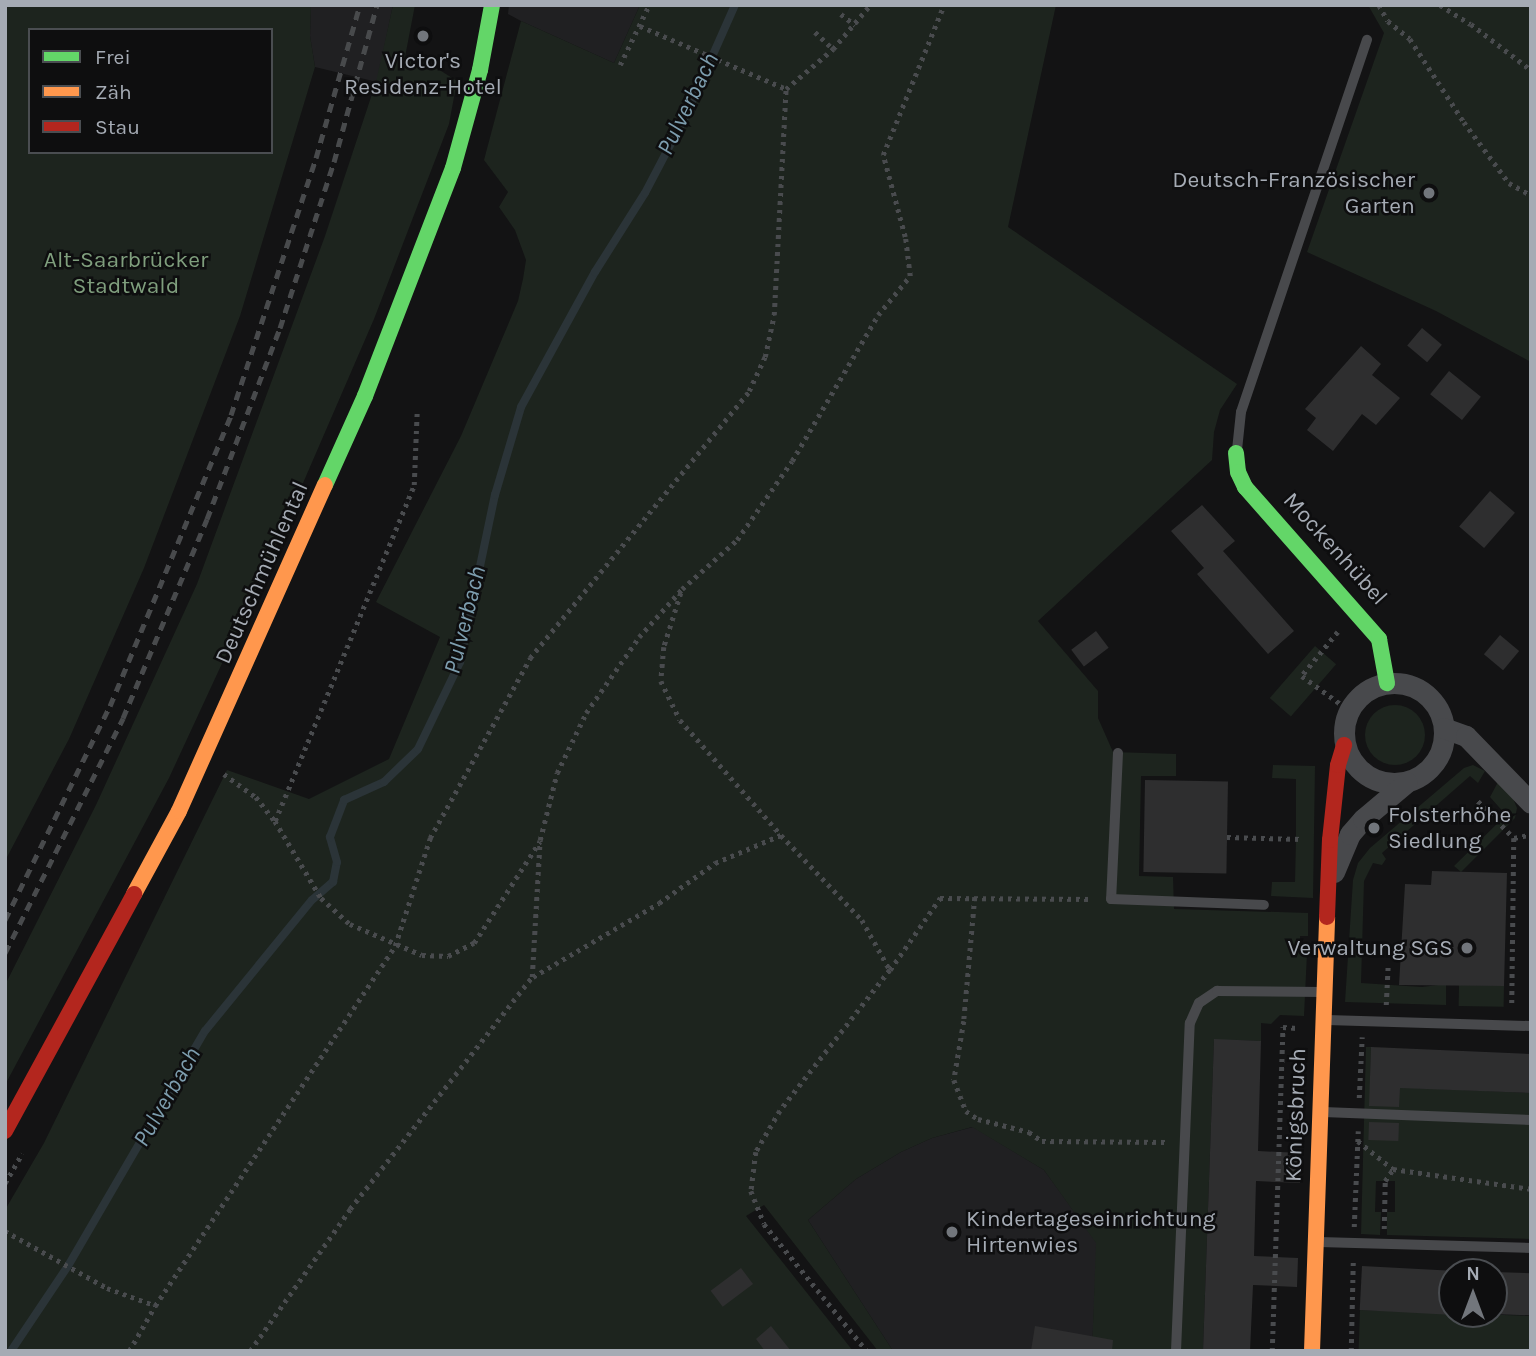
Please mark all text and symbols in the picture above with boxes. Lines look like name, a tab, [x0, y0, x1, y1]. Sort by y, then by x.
legend	[28, 28, 273, 154]
marker: Victor's Residenz-Hotel	[415, 28, 431, 44]
text: Frei	[95, 45, 131, 69]
place label: Victor's Residenz-Hotel	[344, 47, 502, 101]
water label: Pulverbach	[651, 48, 725, 160]
text: Zäh	[95, 80, 132, 104]
text: Stau	[95, 115, 140, 139]
place label: Deutsch-Französischer Garten	[1172, 166, 1415, 220]
marker: Deutsch-Französischer Garten	[1421, 185, 1437, 201]
park label: Alt-Saarbrücker Stadtwald	[44, 246, 208, 300]
street label: Deutschmühlental	[209, 478, 315, 668]
street label: Mockenhübel	[1277, 487, 1393, 611]
water label: Pulverbach	[438, 563, 492, 677]
place label: Folsterhöhe Siedlung	[1388, 801, 1511, 855]
marker: Folsterhöhe Siedlung	[1366, 820, 1382, 836]
place label: Verwaltung SGS	[1287, 934, 1453, 962]
marker: Verwaltung SGS	[1459, 940, 1475, 956]
water label: Pulverbach	[127, 1042, 207, 1152]
street label: Königsbruch	[1280, 1048, 1312, 1182]
place label: Kindertageseinrichtung Hirtenwies	[966, 1205, 1216, 1259]
marker: Kindertageseinrichtung Hirtenwies	[944, 1224, 960, 1240]
north arrow	[1438, 1258, 1508, 1328]
text: N	[1466, 1263, 1480, 1285]

